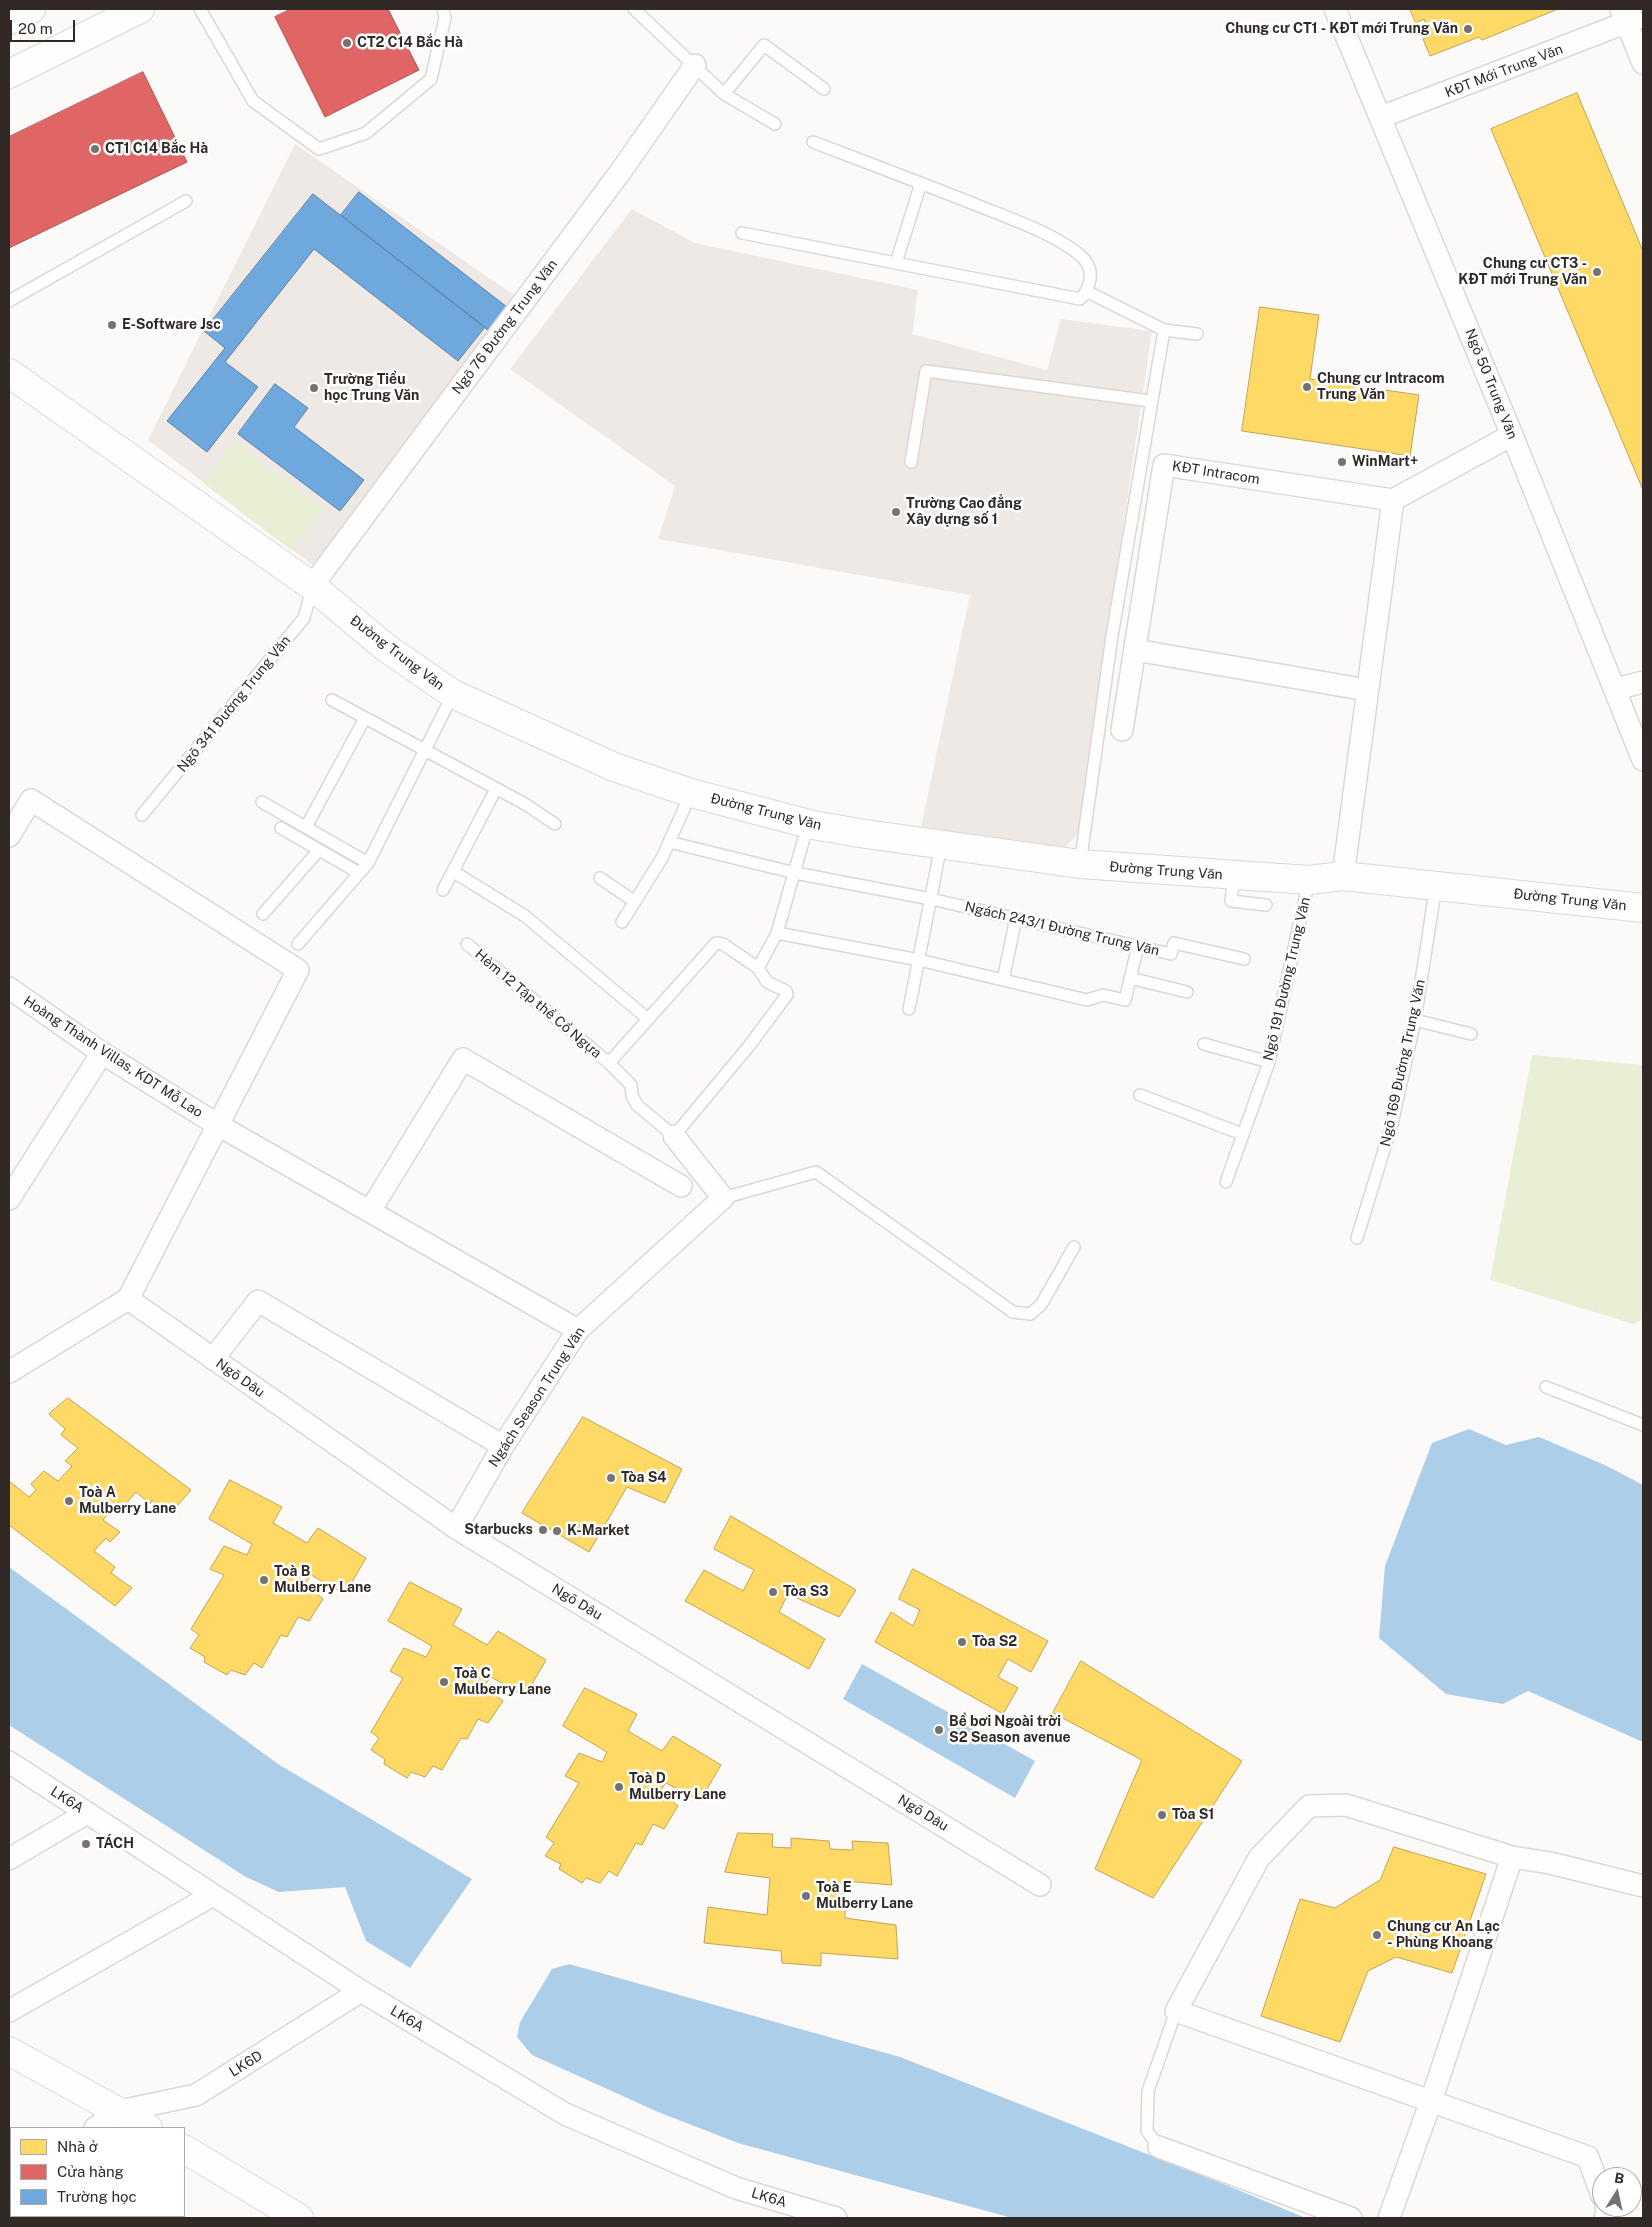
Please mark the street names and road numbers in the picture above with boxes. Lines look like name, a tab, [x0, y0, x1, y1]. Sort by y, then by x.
street label: KĐT Mới Trung Văn	[1443, 41, 1565, 101]
street label: Ngõ 76 Đường Trung Văn	[449, 256, 561, 398]
street label: Ngõ 50 Trung Văn	[1461, 326, 1521, 442]
street label: KĐT Intracom	[1171, 458, 1261, 488]
street label: Đường Trung Văn	[347, 612, 447, 694]
street label: Ngõ 341 Đường Trung Văn	[174, 632, 294, 776]
street label: Đường Trung Văn	[709, 790, 823, 834]
street label: Đường Trung Văn	[1109, 859, 1223, 883]
street label: Đường Trung Văn	[1513, 886, 1627, 914]
street label: Ngõ 191 Đường Trung Văn	[1260, 896, 1314, 1062]
street label: Ngách 243/1 Đường Trung Văn	[963, 898, 1161, 960]
street label: Hẻm 12 Tập thể Cổ Ngựa	[471, 946, 605, 1062]
street label: Ngõ 169 Đường Trung Văn	[1377, 978, 1429, 1148]
street label: Hoàng Thành Villas, KDT Mỗ Lao	[20, 993, 206, 1121]
street label: Ngách Season Trung Văn	[485, 1324, 589, 1470]
street label: Ngõ Dâu	[212, 1355, 268, 1401]
street label: Ngõ Dâu	[549, 1580, 605, 1624]
street label: LK6A	[47, 1783, 87, 1817]
street label: Ngõ Dâu	[895, 1791, 951, 1835]
street label: LK6A	[387, 2002, 427, 2036]
street label: LK6D	[226, 2047, 266, 2081]
street label: LK6A	[749, 2185, 789, 2211]

